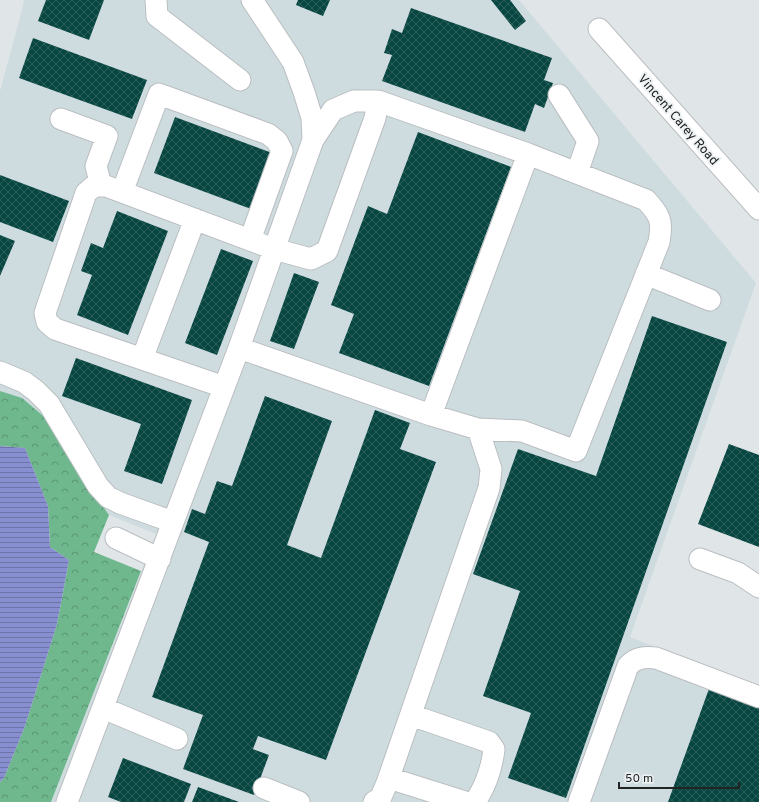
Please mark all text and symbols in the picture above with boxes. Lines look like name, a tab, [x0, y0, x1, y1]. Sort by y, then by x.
street label: Vincent Carey Road	[634, 72, 721, 169]
scale bar	[619, 764, 739, 790]
text: 50 m	[625, 771, 653, 787]

